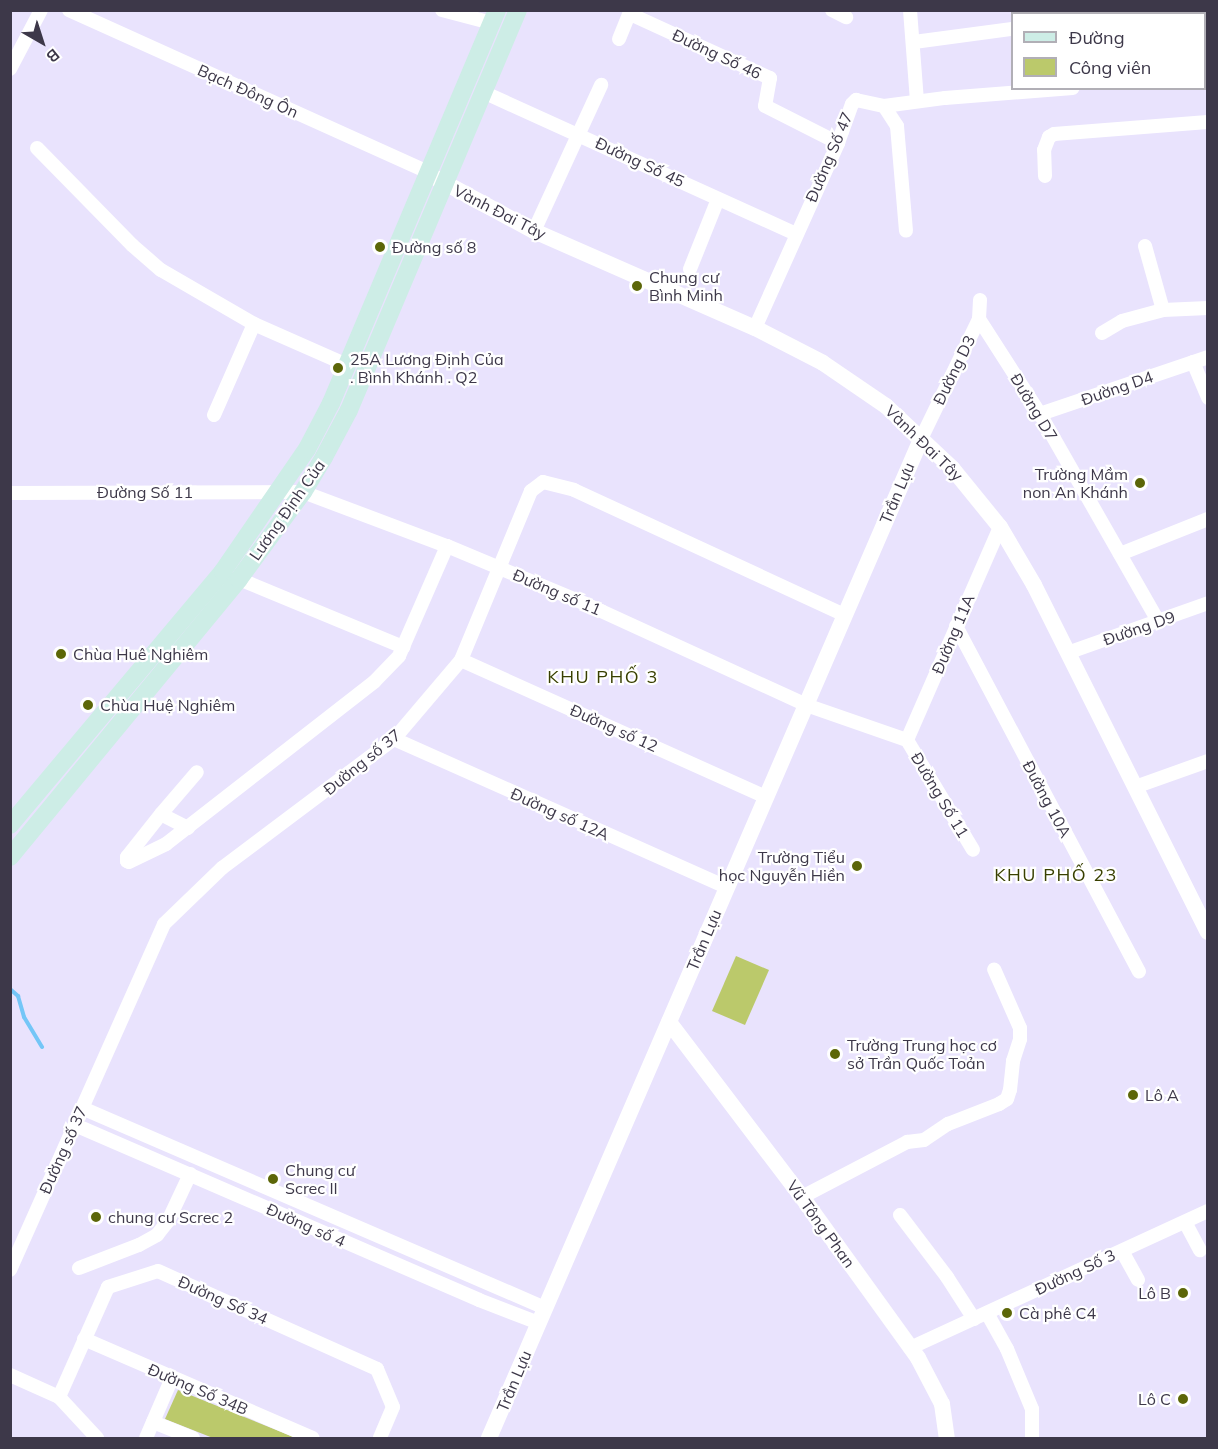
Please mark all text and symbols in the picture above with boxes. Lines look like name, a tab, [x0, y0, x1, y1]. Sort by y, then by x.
north arrow	[12, 12, 72, 72]
legend	[1011, 12, 1206, 90]
street label: Đường Số 46	[669, 25, 765, 83]
text: Đường	[1069, 26, 1125, 49]
text: B	[43, 45, 64, 67]
text: Công viên	[1069, 56, 1151, 79]
street label: Bạch Đông Ôn	[195, 60, 301, 122]
street label: Đường Số 47	[801, 109, 857, 205]
street label: Đường Số 45	[592, 133, 688, 191]
street label: Vành Đai Tây	[451, 181, 549, 243]
place label: Đường số 8	[392, 237, 476, 257]
marker: Đường số 8	[373, 240, 387, 254]
place label: Chung cư Bình Minh	[649, 267, 723, 305]
marker: Chung cư Bình Minh	[630, 279, 644, 293]
street label: Đường D3	[929, 332, 979, 408]
place label: 25A Lương Định Của . Bình Khánh . Q2	[350, 349, 504, 387]
marker: 25A Lương Định Của . Bình Khánh . Q2	[331, 361, 345, 375]
street label: Đường D4	[1078, 367, 1156, 409]
street label: Đường D7	[1006, 370, 1062, 444]
street label: Vành Đai Tây	[881, 401, 967, 485]
street label: Lương Định Của	[245, 456, 329, 564]
street label: Trần Lựu	[876, 460, 918, 526]
place label: Trường Mầm non An Khánh	[1023, 464, 1128, 502]
marker: Trường Mầm non An Khánh	[1133, 476, 1147, 490]
street label: Đường Số 11	[97, 482, 193, 502]
street label: Đường số 11	[510, 565, 604, 619]
street label: Đường 11A	[928, 591, 978, 677]
street label: Đường D9	[1100, 607, 1178, 649]
place label: Chùa Huê Nghiêm	[73, 644, 208, 664]
marker: Chùa Huê Nghiêm	[54, 647, 68, 661]
district label: KHU PHỐ 3	[547, 666, 659, 688]
place label: Chùa Huệ Nghiêm	[100, 695, 235, 715]
marker: Chùa Huệ Nghiêm	[81, 698, 95, 712]
street label: Đường số 12	[567, 700, 661, 756]
street label: Đường số 37	[319, 725, 405, 799]
street label: Đường Số 11	[907, 749, 973, 841]
street label: Đường 10A	[1019, 757, 1075, 841]
street label: Đường số 12A	[508, 784, 612, 844]
place label: Trường Tiểu học Nguyễn Hiền	[719, 847, 845, 885]
marker: Trường Tiểu học Nguyễn Hiền	[850, 859, 864, 873]
district label: KHU PHỐ 23	[994, 864, 1118, 886]
street label: Trần Lựu	[683, 907, 725, 973]
place label: Trường Trung học cơ sở Trần Quốc Toản	[847, 1035, 997, 1073]
marker: Trường Trung học cơ sở Trần Quốc Toản	[828, 1047, 842, 1061]
place label: Lô A	[1145, 1085, 1179, 1105]
marker: Lô A	[1126, 1088, 1140, 1102]
street label: Đường số 37	[35, 1103, 91, 1197]
place label: Chung cư Screc II	[285, 1160, 355, 1198]
marker: Chung cư Screc II	[266, 1172, 280, 1186]
street label: Vũ Tông Phan	[783, 1177, 859, 1271]
street label: Đường số 4	[264, 1199, 348, 1251]
place label: chung cư Screc 2	[108, 1207, 233, 1227]
marker: chung cư Screc 2	[89, 1210, 103, 1224]
street label: Đường Số 3	[1032, 1245, 1118, 1299]
street label: Đường Số 34	[175, 1272, 271, 1328]
place label: Lô B	[1138, 1283, 1171, 1303]
marker: Lô B	[1176, 1286, 1190, 1300]
place label: Cà phê C4	[1019, 1303, 1096, 1323]
marker: Cà phê C4	[1000, 1306, 1014, 1320]
street label: Trần Lựu	[493, 1348, 535, 1414]
street label: Đường Số 34B	[145, 1359, 251, 1419]
place label: Lô C	[1138, 1389, 1171, 1409]
marker: Lô C	[1176, 1392, 1190, 1406]

